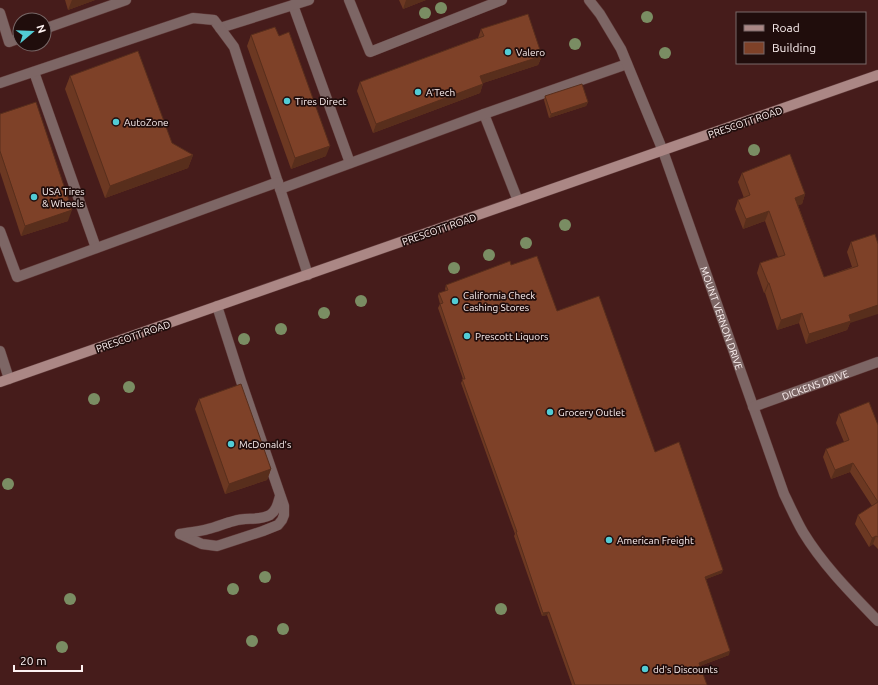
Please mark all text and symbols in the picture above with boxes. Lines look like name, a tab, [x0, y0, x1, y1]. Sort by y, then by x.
north arrow	[12, 12, 52, 52]
legend	[736, 12, 866, 64]
text: Road	[772, 21, 800, 34]
text: N	[34, 23, 48, 35]
text: Building	[772, 41, 816, 54]
marker: Valero	[503, 47, 513, 57]
place label: Valero	[516, 47, 545, 58]
marker: A'Tech	[413, 87, 423, 97]
place label: A'Tech	[426, 87, 455, 98]
marker: Tires Direct	[282, 96, 292, 106]
place label: Tires Direct	[295, 96, 347, 107]
street label: PRESCOTT ROAD	[707, 105, 784, 140]
marker: AutoZone	[111, 117, 121, 127]
place label: AutoZone	[124, 117, 169, 128]
place label: USA Tires & Wheels	[42, 186, 85, 209]
marker: USA Tires & Wheels	[29, 192, 39, 202]
street label: PRESCOTT ROAD	[401, 212, 478, 247]
street label: MOUNT VERNON DRIVE	[698, 265, 745, 372]
place label: California Check Cashing Stores	[463, 290, 535, 313]
marker: California Check Cashing Stores	[450, 296, 460, 306]
street label: PRESCOTT ROAD	[95, 319, 172, 354]
marker: Prescott Liquors	[462, 331, 472, 341]
place label: Prescott Liquors	[475, 331, 548, 342]
street label: DICKENS DRIVE	[780, 368, 850, 402]
marker: Grocery Outlet	[545, 407, 555, 417]
place label: Grocery Outlet	[558, 407, 625, 418]
marker: McDonald's	[226, 439, 236, 449]
place label: McDonald's	[239, 439, 291, 450]
marker: American Freight	[604, 535, 614, 545]
place label: American Freight	[617, 535, 694, 546]
scale bar	[14, 647, 82, 673]
text: 20 m	[20, 654, 47, 667]
marker: dd's Discounts	[640, 664, 650, 674]
place label: dd's Discounts	[653, 664, 718, 675]

